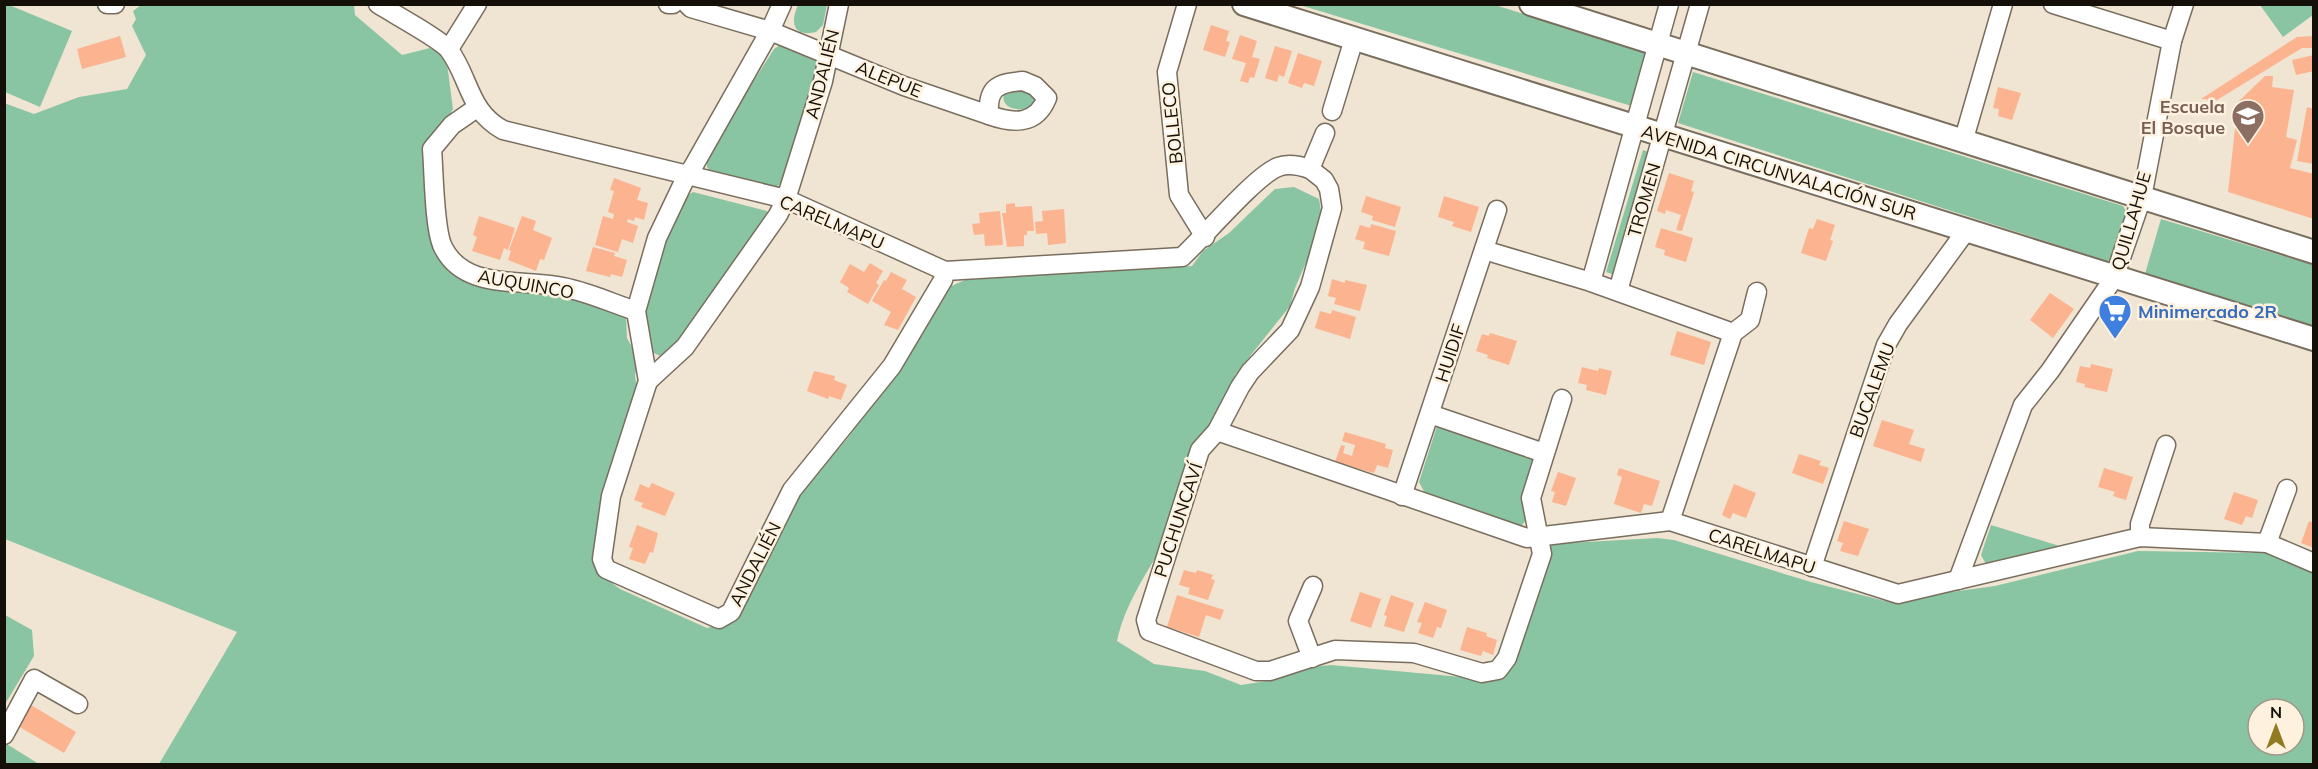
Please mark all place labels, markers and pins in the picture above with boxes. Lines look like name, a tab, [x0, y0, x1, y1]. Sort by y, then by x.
place label: Escuela El Bosque	[2141, 95, 2225, 139]
school or university icon: Escuela El Bosque	[2230, 98, 2266, 145]
supermarket icon: Minimercado 2R	[2097, 293, 2133, 340]
place label: Minimercado 2R	[2138, 300, 2278, 323]

